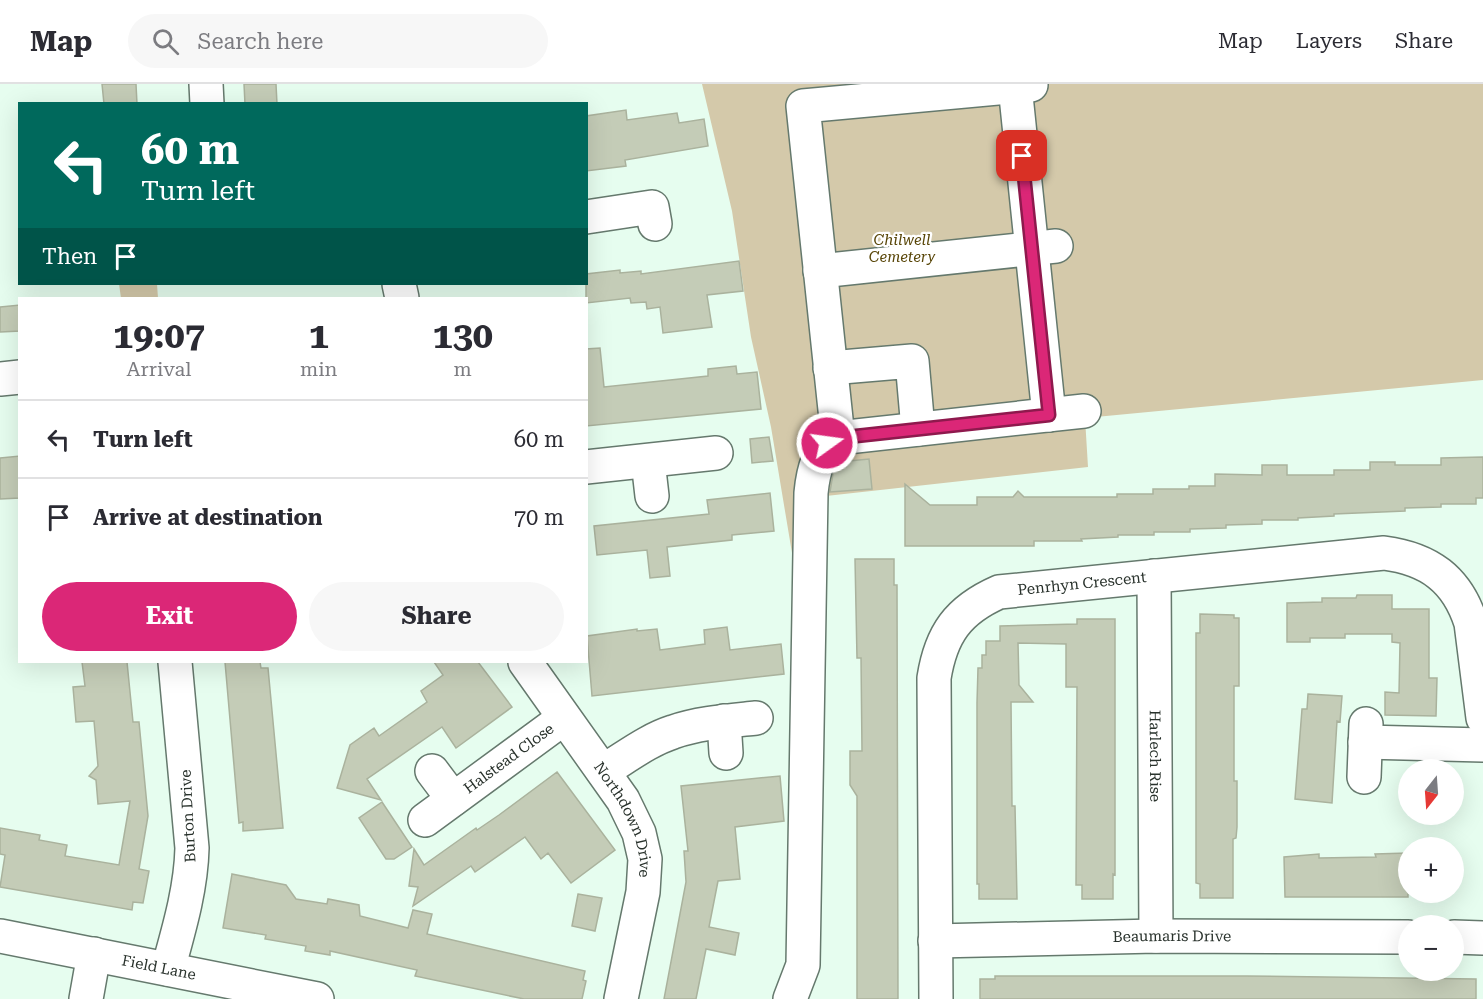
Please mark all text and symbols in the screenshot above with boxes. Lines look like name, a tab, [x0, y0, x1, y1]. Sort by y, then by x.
search box	[128, 14, 548, 68]
text: Map	[30, 25, 92, 58]
icon: search	[149, 25, 182, 58]
text: Search here	[197, 29, 323, 54]
text: Map	[1218, 29, 1263, 53]
text: Layers	[1296, 29, 1362, 53]
text: Share	[1395, 29, 1453, 53]
text: 60 m	[141, 125, 239, 174]
icon: left	[42, 126, 120, 204]
pin	[996, 130, 1047, 181]
icon: arrive	[1005, 139, 1038, 172]
text: Turn left	[141, 175, 255, 207]
park label: Chilwell Cemetery	[869, 231, 935, 266]
icon: arrive	[109, 240, 142, 273]
text: Then	[42, 244, 97, 269]
text: 19:07	[113, 315, 205, 357]
text: 1	[309, 315, 329, 357]
text: 130	[433, 315, 493, 357]
text: Arrival	[126, 357, 191, 381]
text: min	[300, 357, 337, 381]
text: m	[454, 357, 472, 381]
position arrow	[795, 411, 859, 475]
icon: left	[42, 423, 75, 456]
text: Turn left	[93, 427, 193, 452]
text: 60 m	[514, 427, 564, 452]
icon: arrive	[42, 501, 75, 534]
text: Arrive at destination	[93, 505, 322, 530]
text: 70 m	[514, 505, 564, 530]
street label: Penrhyn Crescent	[1017, 568, 1148, 599]
button: Exit	[42, 582, 297, 651]
button: Share	[309, 582, 564, 651]
street label: Harlech Rise	[1146, 710, 1164, 802]
street label: Halstead Close	[460, 719, 557, 797]
street label: Northdown Drive	[590, 759, 654, 878]
north arrow	[1398, 759, 1464, 825]
map controls	[1398, 759, 1464, 981]
street label: Burton Drive	[177, 769, 199, 863]
button: +	[1398, 837, 1464, 903]
button: −	[1398, 915, 1464, 981]
street label: Beaumaris Drive	[1112, 927, 1231, 946]
street label: Field Lane	[120, 951, 198, 984]

